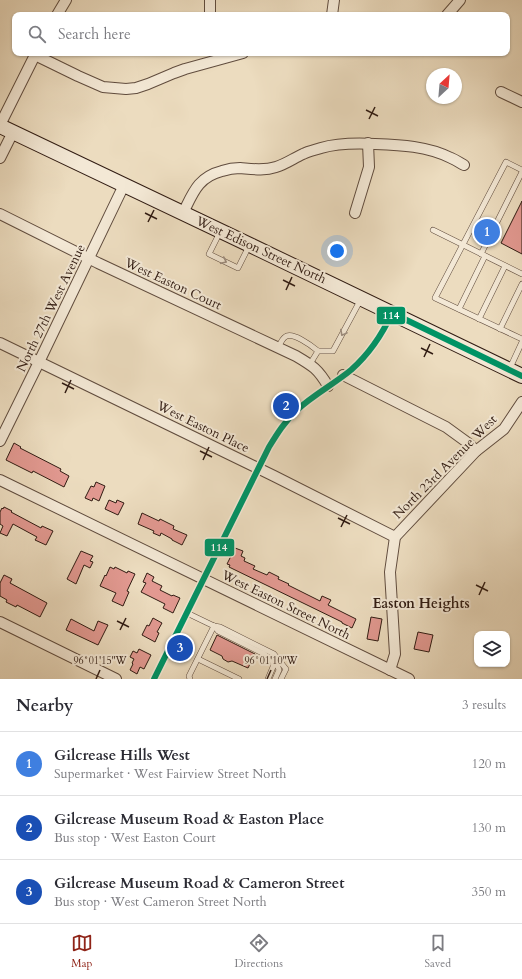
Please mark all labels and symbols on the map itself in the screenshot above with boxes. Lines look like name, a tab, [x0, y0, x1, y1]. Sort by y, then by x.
north arrow	[426, 68, 462, 104]
street label: West Edison Street North	[192, 211, 329, 288]
pin: 1	[474, 217, 500, 247]
street label: North 27th West Avenue	[12, 241, 90, 375]
your location	[327, 241, 347, 261]
street label: West Easton Court	[121, 253, 224, 314]
one-way arrow	[219, 256, 227, 264]
line badge: 114	[376, 306, 406, 325]
text: 114	[383, 308, 400, 323]
one-way arrow	[340, 328, 348, 336]
pin: 2	[273, 391, 299, 421]
street label: West Easton Place	[153, 396, 252, 457]
street label: North 23rd Avenue West	[389, 411, 501, 523]
line badge: 114	[204, 538, 235, 557]
text: 114	[211, 540, 228, 555]
street label: West Easton Street North	[218, 566, 353, 644]
district label: Easton Heights	[372, 594, 470, 613]
pin: 3	[167, 633, 193, 663]
text: 96°01'15"W	[73, 654, 128, 668]
text: 96°01'10"W	[244, 654, 299, 668]

